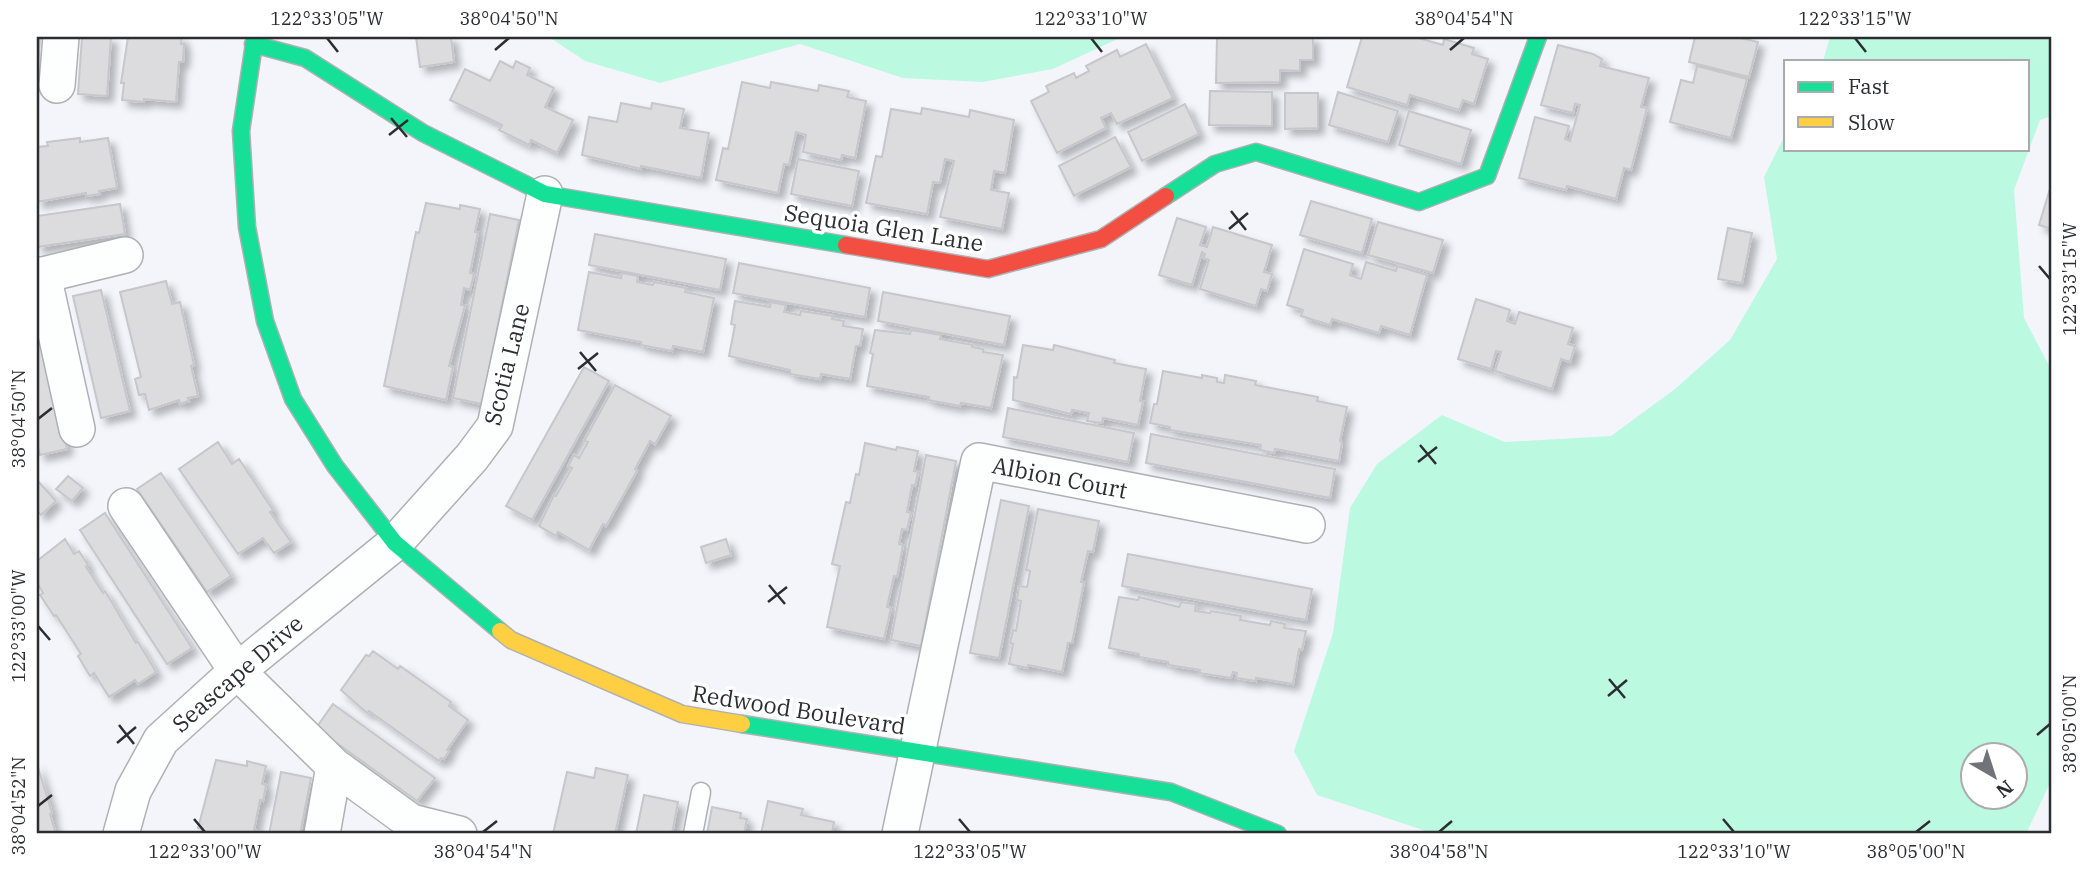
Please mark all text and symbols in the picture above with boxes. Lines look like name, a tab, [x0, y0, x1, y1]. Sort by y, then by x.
text: 122°33'05"W	[270, 7, 384, 30]
text: 38°04'50"N	[460, 7, 559, 30]
text: 122°33'10"W	[1034, 7, 1148, 30]
text: 38°04'54"N	[1415, 7, 1514, 30]
text: 122°33'15"W	[1798, 7, 1912, 30]
legend	[1784, 60, 2030, 150]
text: Fast	[1848, 72, 1889, 100]
text: Slow	[1848, 108, 1895, 136]
street label: Sequoia Glen Lane	[782, 196, 986, 258]
text: 122°33'15"W	[2058, 222, 2081, 336]
street label: Scotia Lane	[476, 300, 536, 428]
text: 38°04'50"N	[7, 370, 30, 469]
street label: Albion Court	[990, 449, 1130, 505]
text: 122°33'00"W	[7, 569, 30, 683]
street label: Seascape Drive	[165, 608, 309, 738]
text: 38°05'00"N	[2058, 675, 2081, 774]
street label: Redwood Boulevard	[690, 677, 908, 741]
north arrow	[1960, 742, 2030, 812]
text: 38°04'52"N	[7, 757, 30, 856]
text: N	[1991, 775, 2018, 803]
text: 122°33'00"W	[148, 840, 262, 863]
text: 38°04'54"N	[434, 840, 533, 863]
text: 122°33'05"W	[913, 840, 1027, 863]
text: 38°04'58"N	[1390, 840, 1489, 863]
text: 122°33'10"W	[1677, 840, 1791, 863]
text: 38°05'00"N	[1867, 840, 1966, 863]

